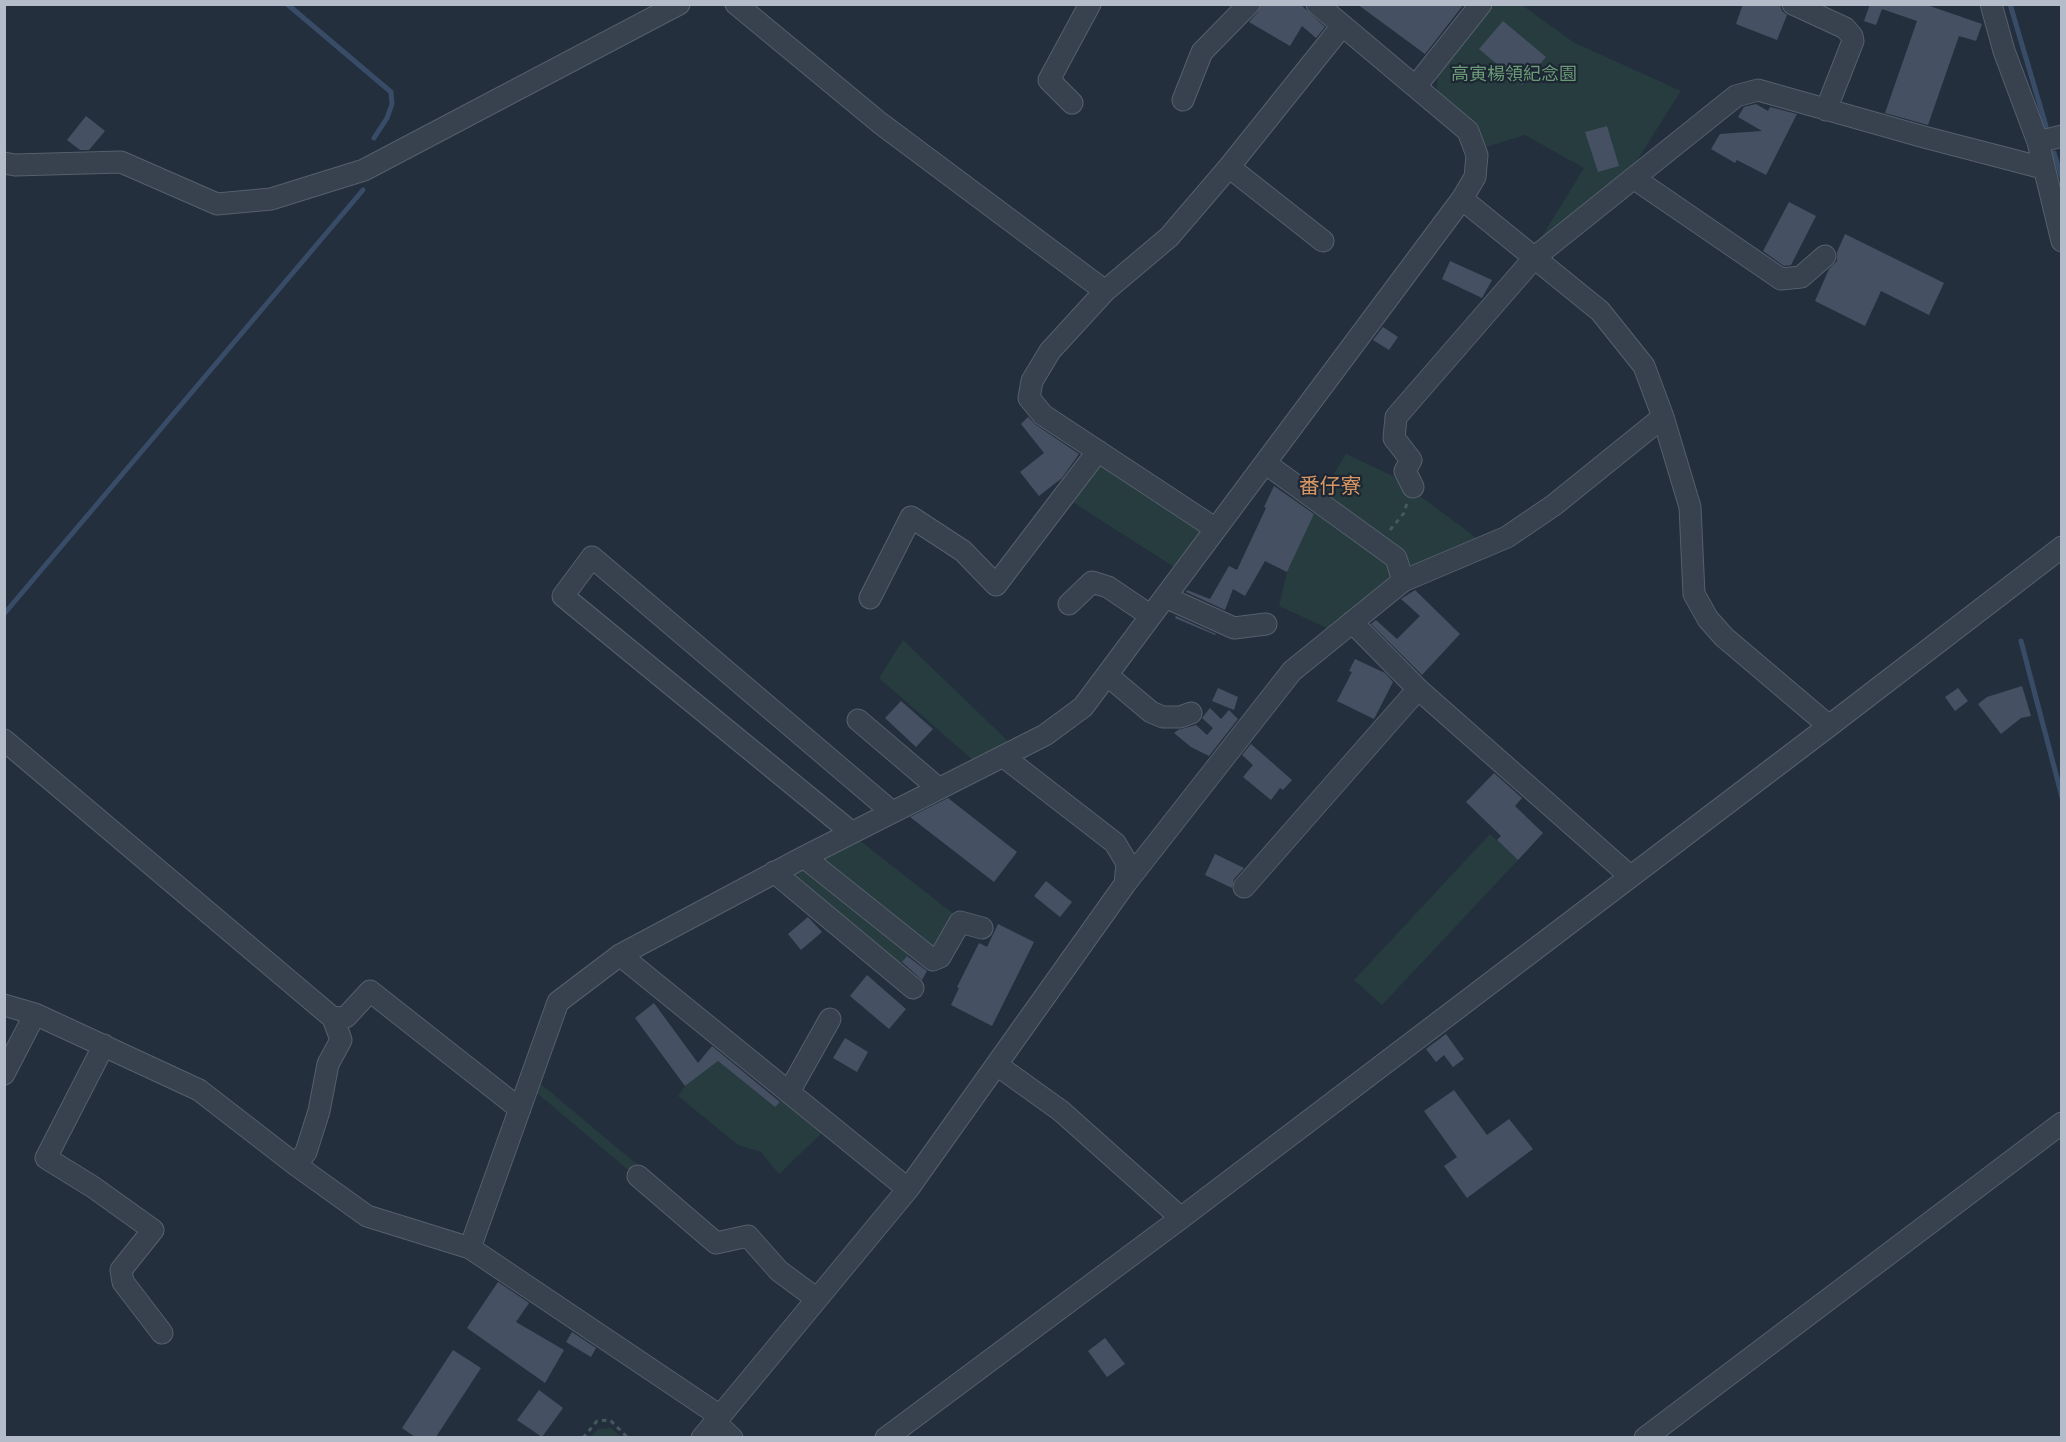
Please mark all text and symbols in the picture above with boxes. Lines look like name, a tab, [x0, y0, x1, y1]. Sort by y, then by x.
park label: 高寅楊領紀念園	[1451, 64, 1577, 86]
district label: 番仔寮	[1299, 474, 1361, 500]

